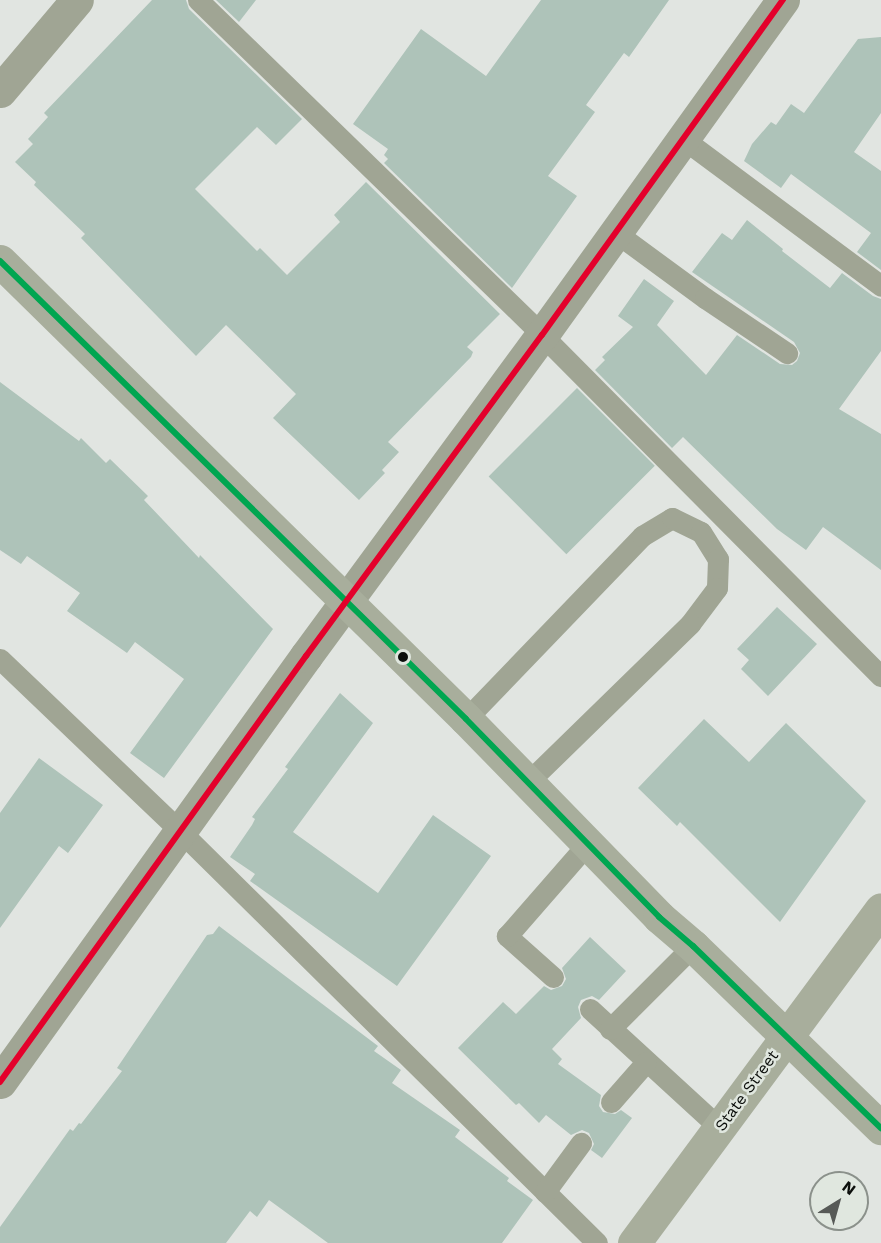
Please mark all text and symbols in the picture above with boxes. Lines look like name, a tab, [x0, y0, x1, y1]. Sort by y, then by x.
unlabelled marker	[397, 651, 409, 663]
street label: State Street	[711, 1047, 783, 1135]
north arrow	[809, 1171, 869, 1231]
text: N	[838, 1177, 859, 1199]

